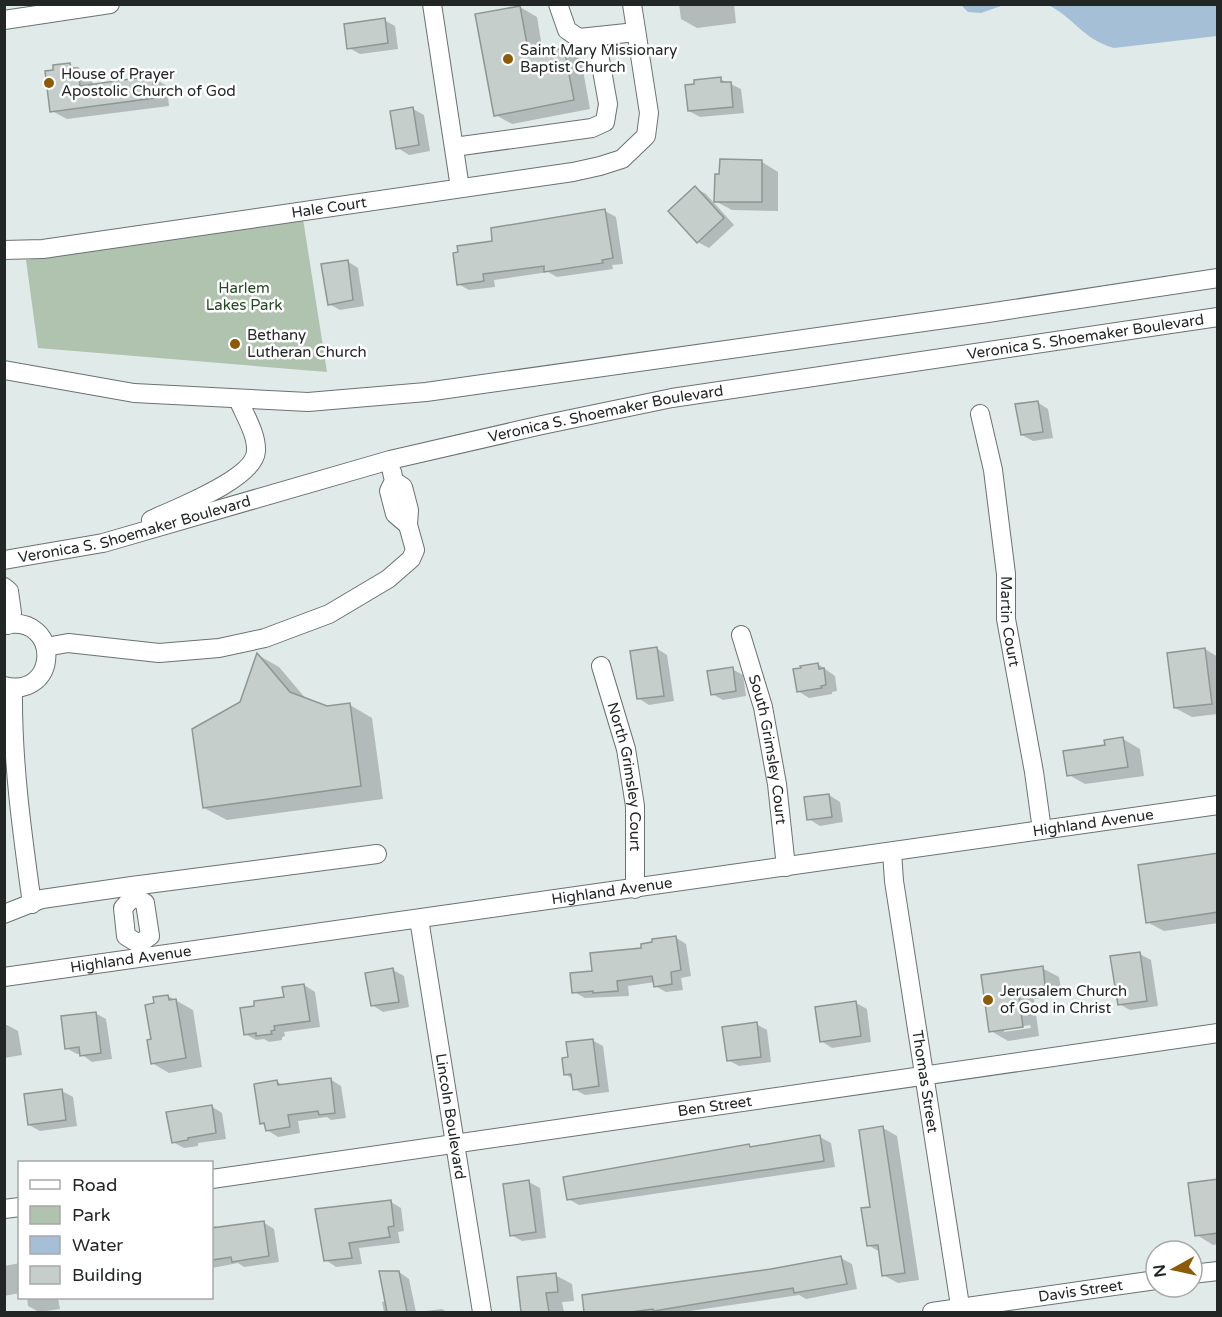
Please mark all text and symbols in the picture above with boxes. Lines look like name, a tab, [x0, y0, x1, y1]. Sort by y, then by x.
place label: Saint Mary Missionary Baptist Church	[520, 41, 677, 76]
marker: Saint Mary Missionary Baptist Church	[501, 52, 515, 66]
place label: House of Prayer Apostolic Church of God	[61, 65, 236, 100]
marker: House of Prayer Apostolic Church of God	[42, 76, 56, 90]
street label: Hale Court	[290, 193, 368, 222]
park label: Harlem Lakes Park	[206, 279, 282, 314]
street label: Veronica S. Shoemaker Boulevard	[966, 310, 1205, 363]
place label: Bethany Lutheran Church	[247, 326, 367, 361]
marker: Bethany Lutheran Church	[228, 337, 242, 351]
street label: Veronica S. Shoemaker Boulevard	[486, 382, 725, 446]
street label: Veronica S. Shoemaker Boulevard	[17, 492, 253, 566]
street label: Martin Court	[997, 576, 1024, 668]
street label: South Grimsley Court	[745, 672, 790, 826]
street label: North Grimsley Court	[603, 700, 644, 852]
street label: Highland Avenue	[1031, 805, 1155, 840]
street label: Highland Avenue	[550, 873, 674, 908]
street label: Highland Avenue	[69, 942, 192, 977]
place label: Jerusalem Church of God in Christ	[1000, 982, 1127, 1017]
marker: Jerusalem Church of God in Christ	[981, 993, 995, 1007]
street label: Thomas Street	[908, 1029, 942, 1134]
street label: Lincoln Boulevard	[432, 1052, 470, 1181]
street label: Ben Street	[676, 1092, 753, 1120]
legend	[18, 1161, 213, 1299]
text: Road	[72, 1174, 117, 1196]
text: Park	[72, 1204, 111, 1226]
text: Water	[72, 1234, 123, 1256]
north arrow	[1144, 1239, 1204, 1299]
text: N	[1149, 1263, 1171, 1279]
text: Building	[72, 1264, 142, 1286]
street label: Davis Street	[1037, 1276, 1124, 1306]

